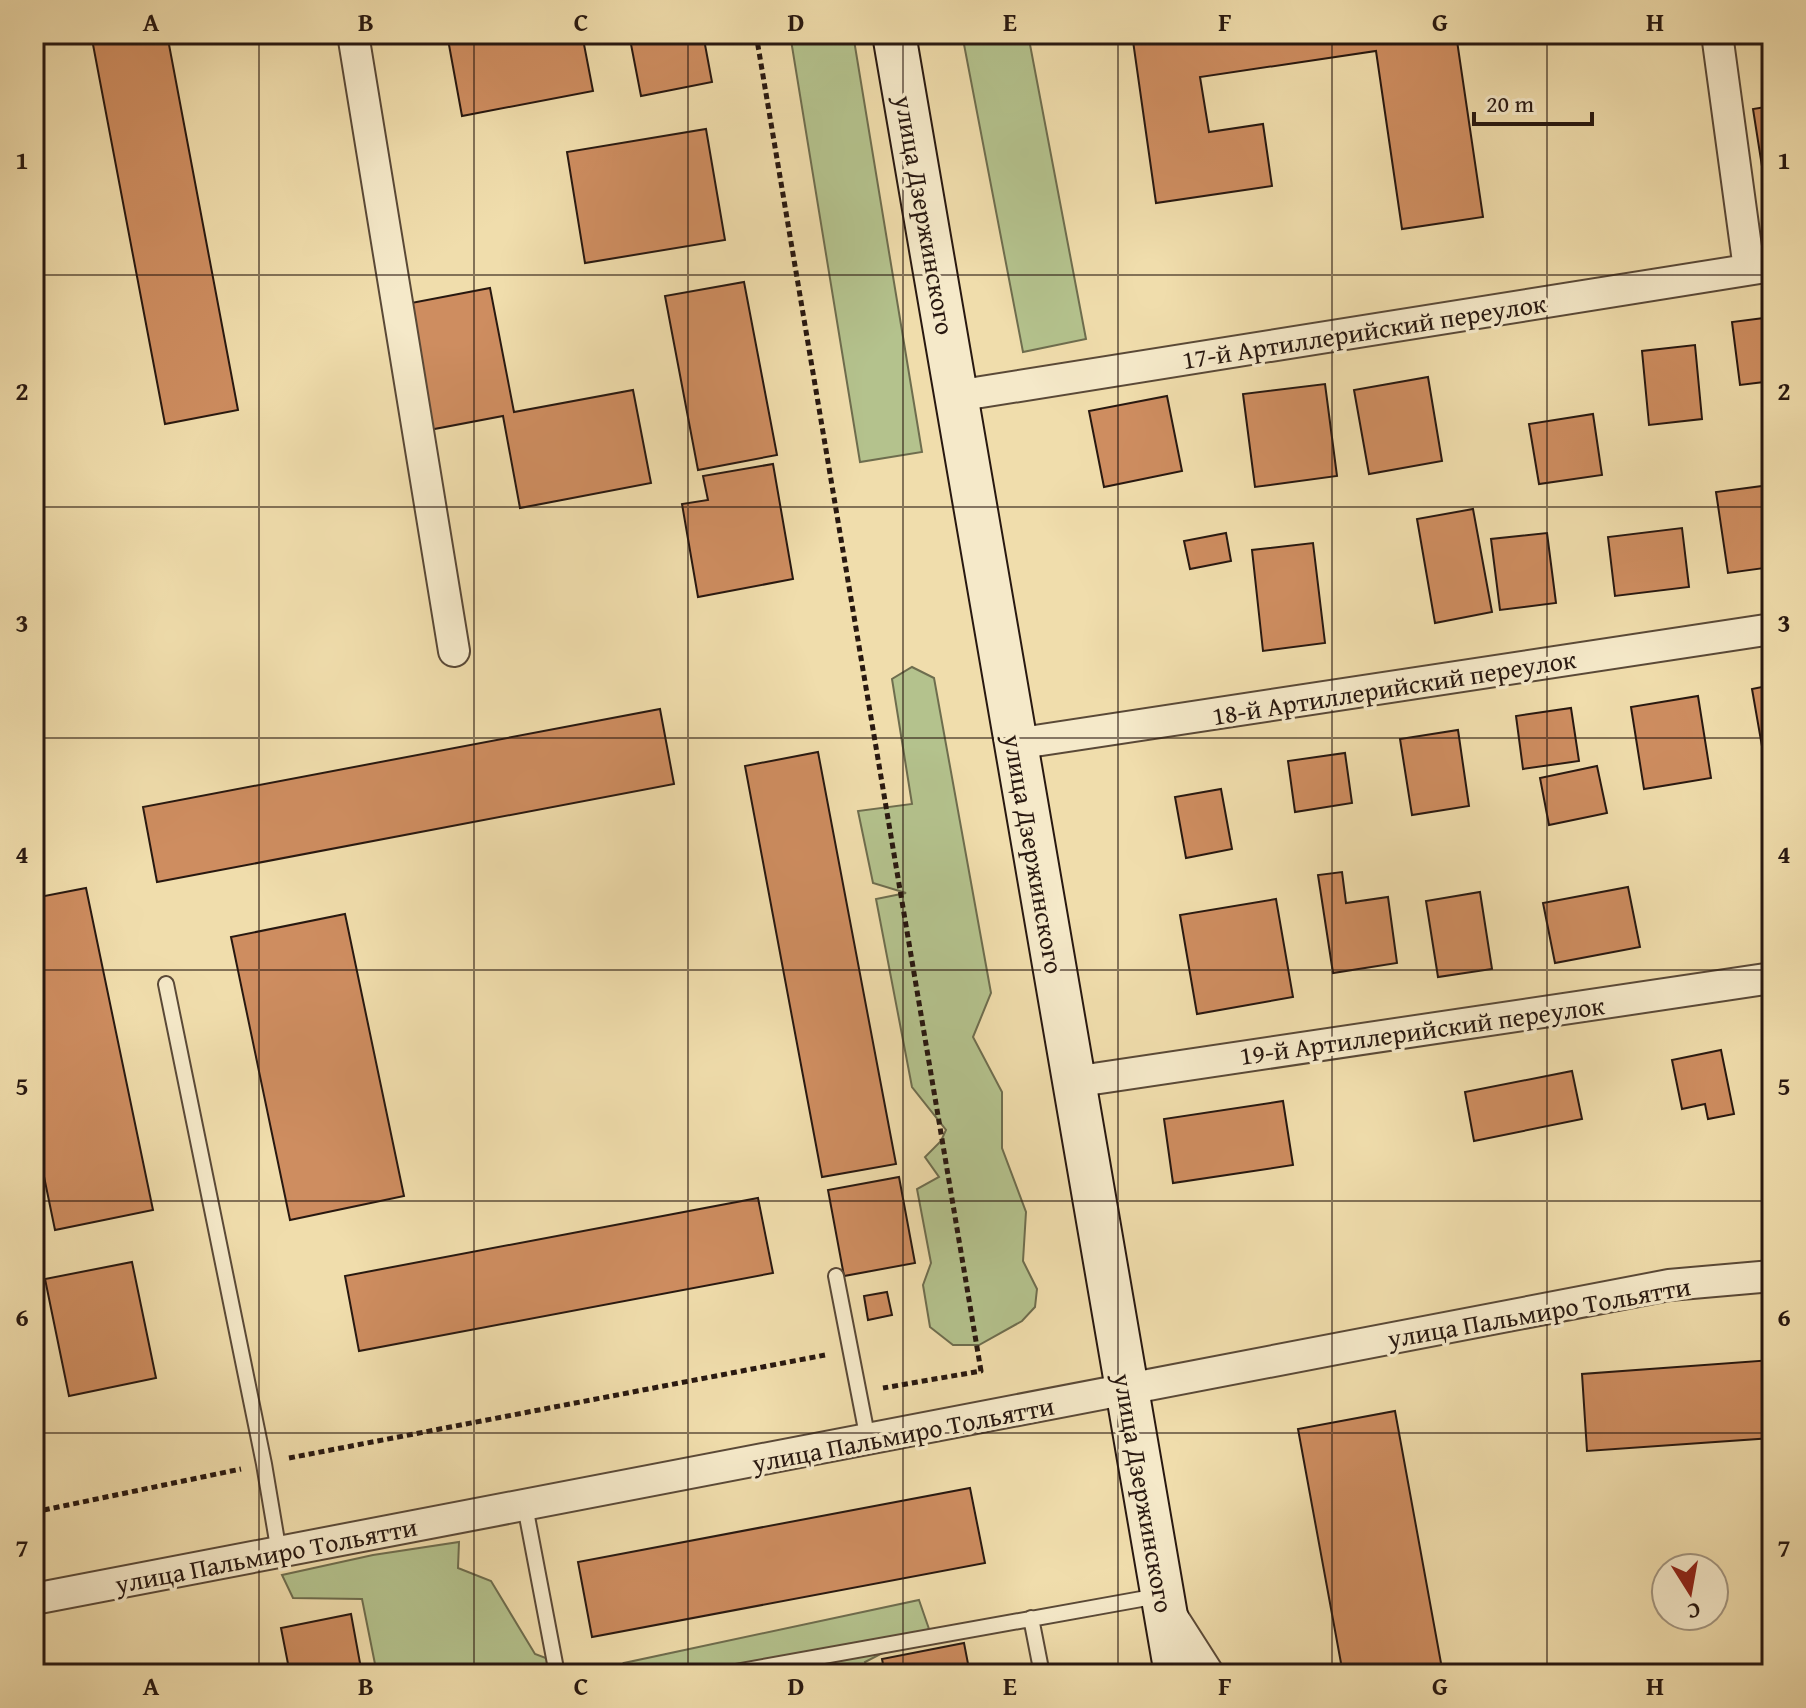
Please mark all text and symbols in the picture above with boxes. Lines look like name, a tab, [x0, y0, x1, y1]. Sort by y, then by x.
text: A	[143, 2, 160, 41]
text: B	[358, 2, 374, 41]
text: C	[574, 2, 588, 41]
text: D	[788, 2, 804, 41]
text: E	[1003, 2, 1017, 41]
text: F	[1218, 2, 1232, 41]
text: G	[1432, 2, 1448, 41]
text: H	[1646, 2, 1664, 41]
scale bar	[1474, 76, 1592, 126]
text: 20 m	[1486, 86, 1534, 121]
street label: улица Дзержинского	[885, 91, 965, 338]
text: 1	[15, 140, 29, 179]
text: 1	[1777, 140, 1791, 179]
street label: 17-й Артиллерийский переулок	[1179, 283, 1549, 379]
text: 2	[15, 371, 29, 410]
text: 2	[1777, 371, 1791, 410]
text: 3	[15, 603, 29, 642]
text: 3	[1777, 603, 1791, 642]
street label: 18-й Артиллерийский переулок	[1209, 639, 1579, 735]
street label: улица Дзержинского	[994, 730, 1074, 977]
text: 4	[15, 834, 29, 873]
text: 4	[1777, 834, 1791, 873]
street label: 19-й Артиллерийский переулок	[1237, 985, 1607, 1075]
text: 5	[15, 1066, 29, 1105]
text: 5	[1777, 1066, 1791, 1105]
street label: улица Пальмиро Тольятти	[1384, 1266, 1693, 1358]
text: 6	[15, 1297, 29, 1336]
text: 6	[1777, 1297, 1791, 1336]
street label: улица Дзержинского	[1104, 1369, 1184, 1616]
street label: улица Пальмиро Тольятти	[748, 1386, 1057, 1483]
street label: улица Пальмиро Тольятти	[111, 1507, 420, 1604]
text: 7	[15, 1528, 29, 1567]
text: 7	[1777, 1528, 1791, 1567]
north arrow	[1650, 1552, 1730, 1632]
text: С	[1685, 1595, 1703, 1629]
text: A	[143, 1666, 160, 1705]
text: B	[358, 1666, 374, 1705]
text: C	[574, 1666, 588, 1705]
text: D	[788, 1666, 804, 1705]
text: E	[1003, 1666, 1017, 1705]
text: F	[1218, 1666, 1232, 1705]
text: G	[1432, 1666, 1448, 1705]
text: H	[1646, 1666, 1664, 1705]

